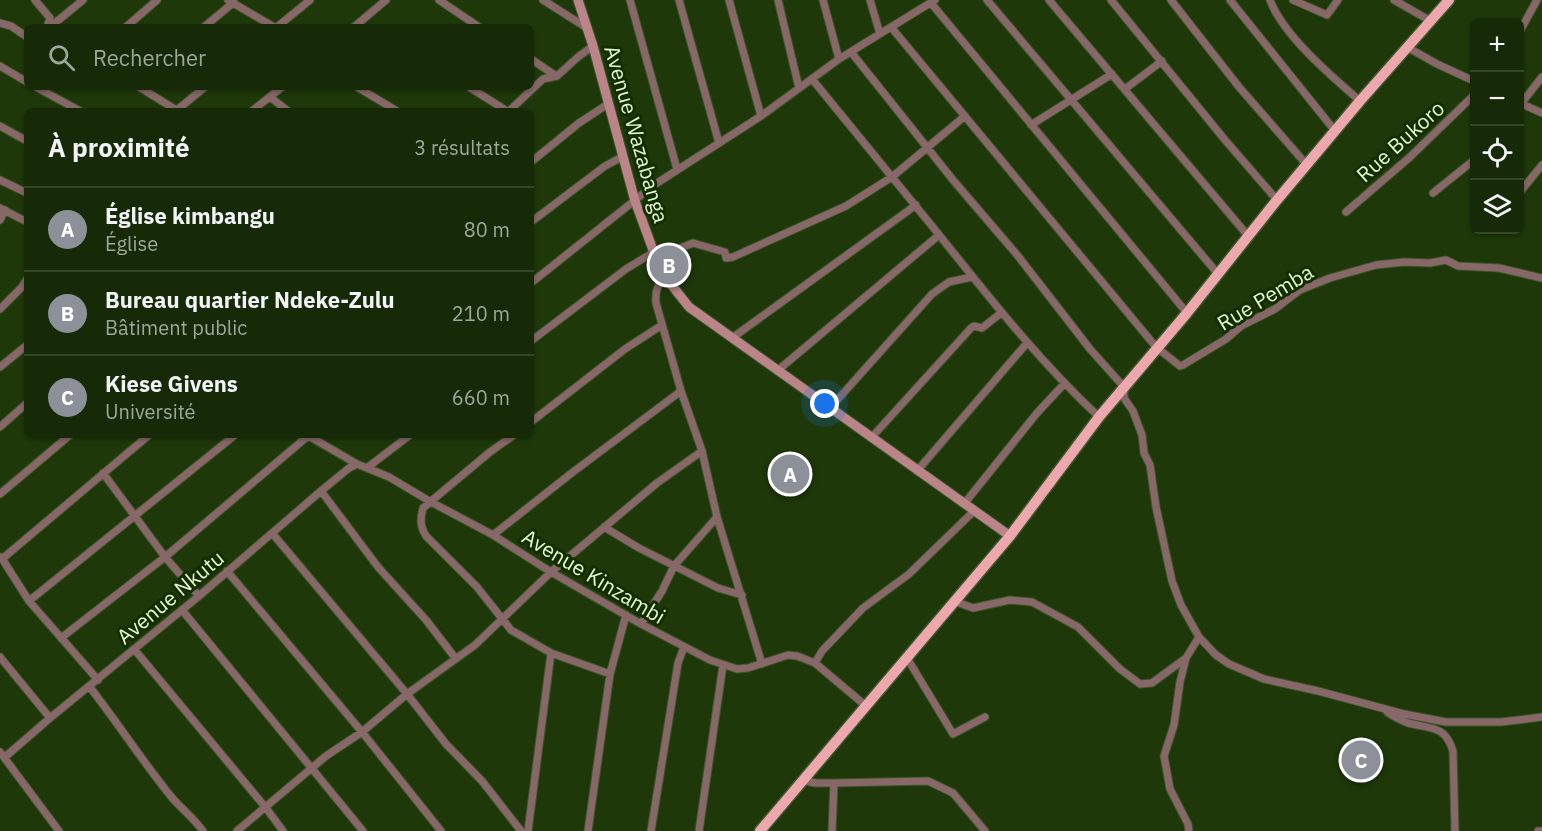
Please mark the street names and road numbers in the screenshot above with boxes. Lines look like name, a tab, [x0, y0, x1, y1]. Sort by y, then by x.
street label: Avenue Wazabanga	[598, 42, 676, 226]
street label: Rue Bukoro	[1350, 94, 1450, 188]
street label: Rue Pemba	[1212, 257, 1318, 337]
street label: Avenue Kinzambi	[517, 522, 671, 630]
street label: Avenue Nkutu	[110, 544, 230, 650]

